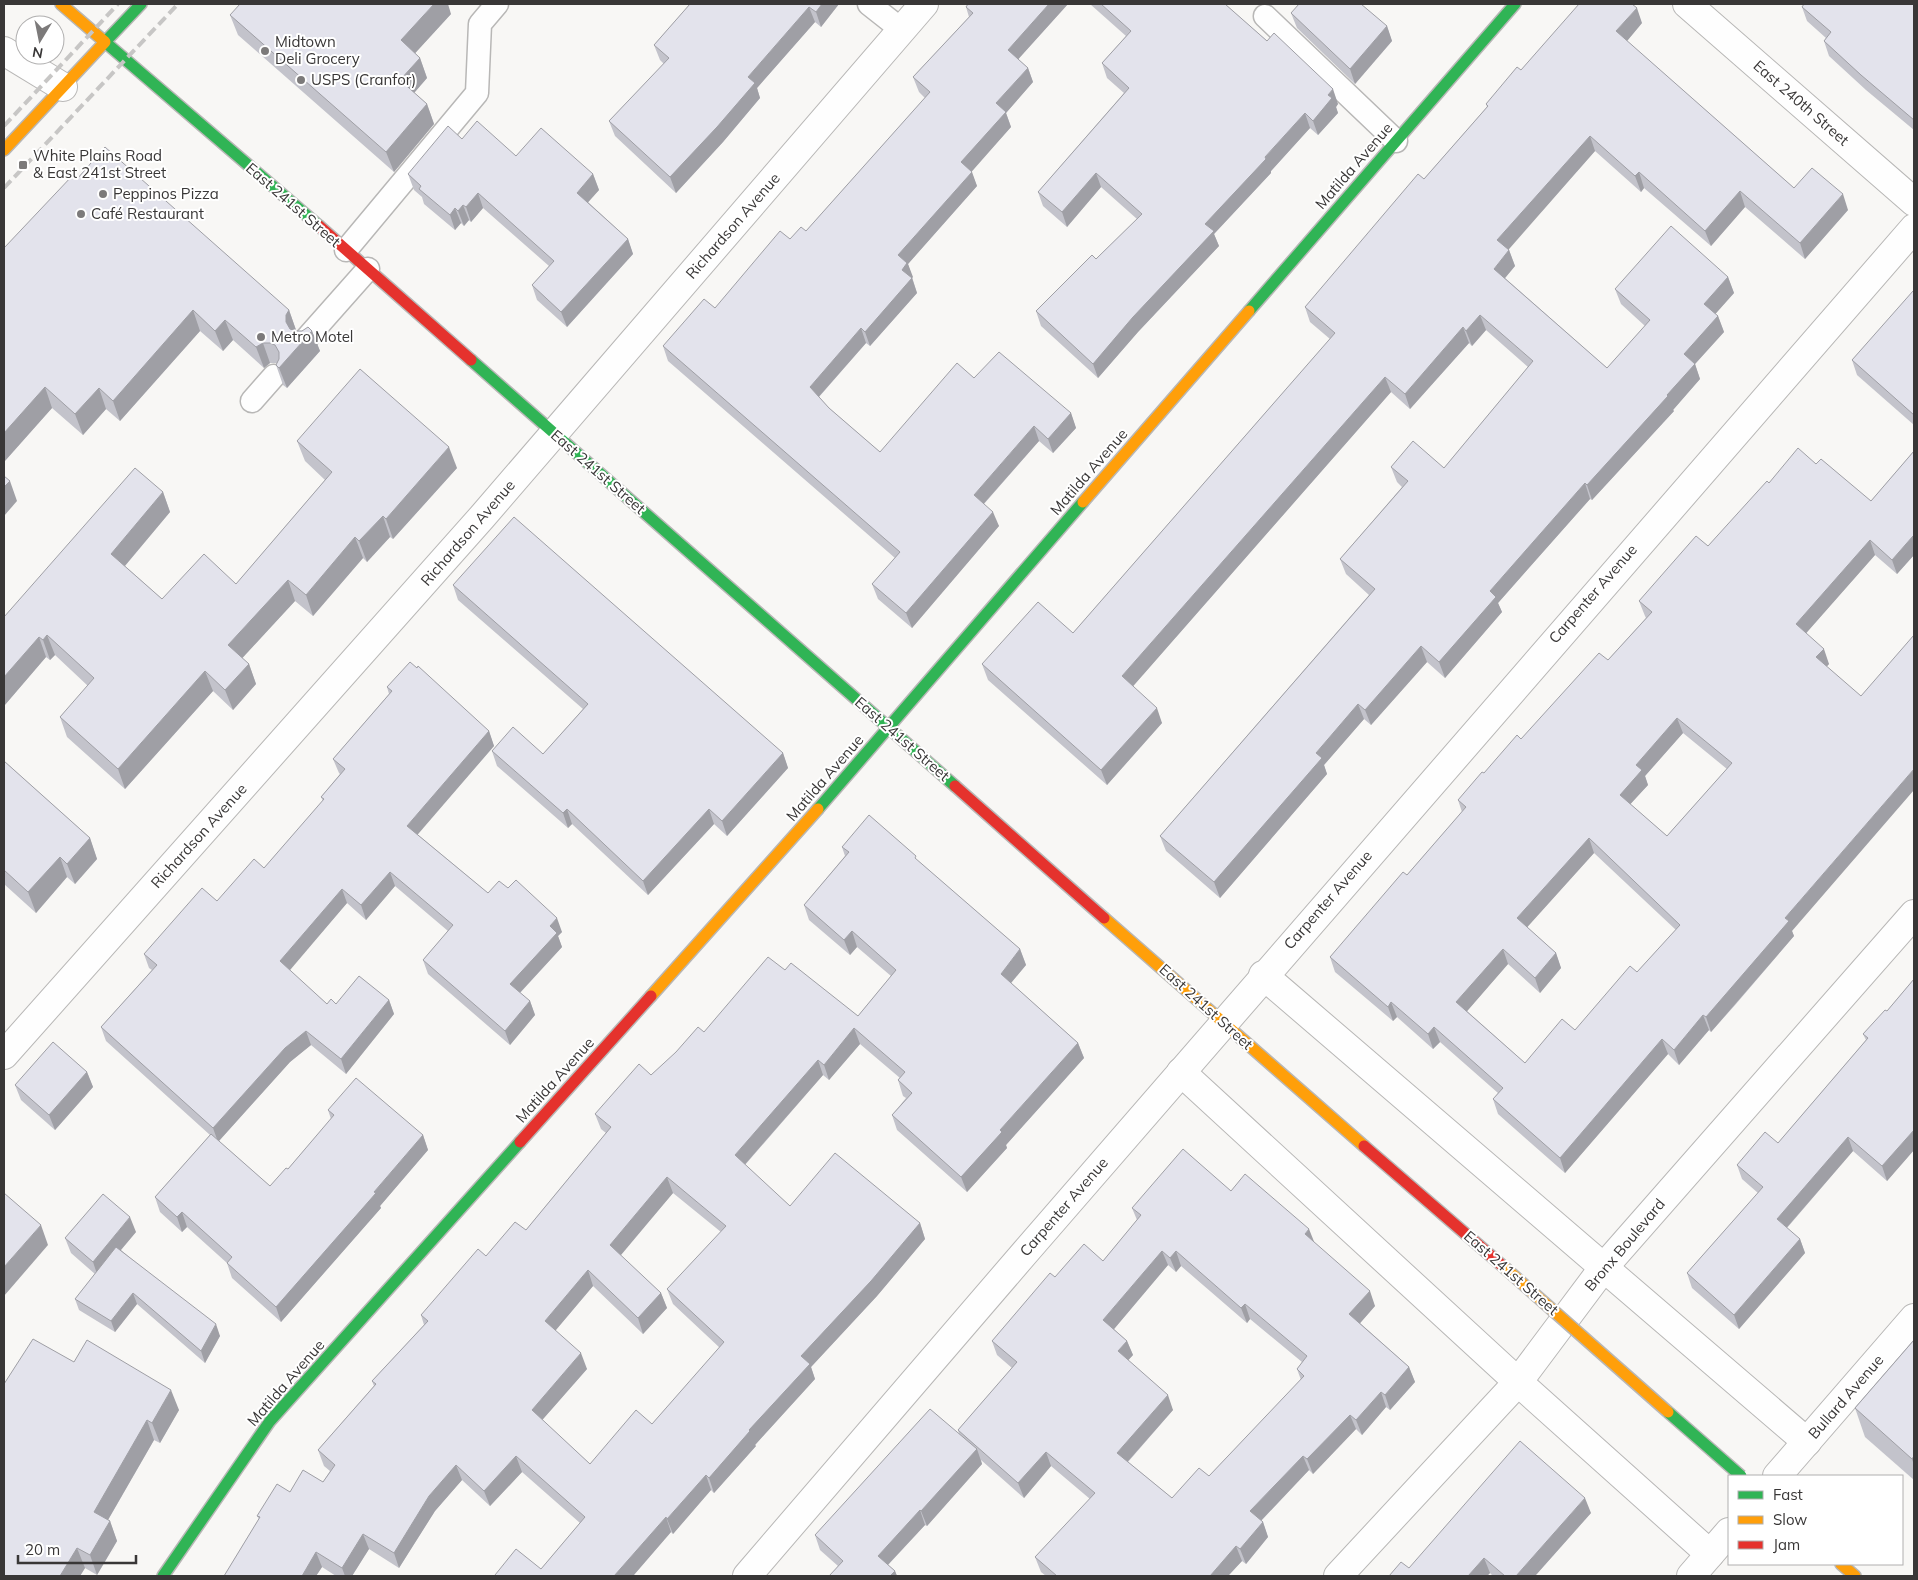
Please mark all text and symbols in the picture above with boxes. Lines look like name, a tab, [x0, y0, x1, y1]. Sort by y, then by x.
north arrow	[15, 15, 65, 65]
place label: Midtown Deli Grocery	[275, 32, 360, 68]
text: N	[31, 43, 45, 63]
marker: Midtown Deli Grocery	[259, 45, 271, 57]
street label: East 240th Street	[1750, 56, 1853, 149]
place label: USPS (Cranfor)	[311, 70, 416, 89]
marker: USPS (Cranfor)	[295, 74, 307, 86]
street label: Matilda Avenue	[1311, 119, 1396, 213]
place label: White Plains Road & East 241st Street	[33, 146, 166, 182]
street label: East 241st Street	[242, 158, 345, 251]
marker: White Plains Road & East 241st Street	[17, 159, 29, 171]
street label: Richardson Avenue	[681, 169, 784, 283]
place label: Peppinos Pizza	[113, 184, 219, 203]
marker: Peppinos Pizza	[97, 188, 109, 200]
place label: Café Restaurant	[91, 204, 204, 223]
marker: Café Restaurant	[75, 208, 87, 220]
place label: Metro Motel	[271, 327, 353, 346]
marker: Metro Motel	[255, 331, 267, 343]
street label: East 241st Street	[547, 425, 650, 518]
street label: Matilda Avenue	[1046, 425, 1131, 519]
street label: Richardson Avenue	[416, 476, 519, 590]
street label: Carpenter Avenue	[1544, 540, 1641, 647]
street label: East 241st Street	[851, 692, 954, 785]
street label: Matilda Avenue	[782, 731, 867, 825]
street label: Richardson Avenue	[147, 779, 251, 892]
street label: Carpenter Avenue	[1279, 846, 1376, 953]
street label: East 241st Street	[1156, 960, 1257, 1054]
street label: Matilda Avenue	[511, 1033, 598, 1126]
street label: Carpenter Avenue	[1015, 1153, 1112, 1260]
street label: Bronx Boulevard	[1580, 1195, 1669, 1295]
street label: East 241st Street	[1460, 1226, 1563, 1319]
street label: Matilda Avenue	[243, 1336, 328, 1430]
street label: Bullard Avenue	[1804, 1351, 1887, 1443]
legend	[1728, 1475, 1903, 1565]
text: Fast	[1773, 1485, 1803, 1504]
text: Slow	[1773, 1510, 1807, 1529]
scale bar	[18, 1532, 135, 1564]
text: Jam	[1773, 1535, 1800, 1554]
text: 20 m	[25, 1540, 60, 1559]

